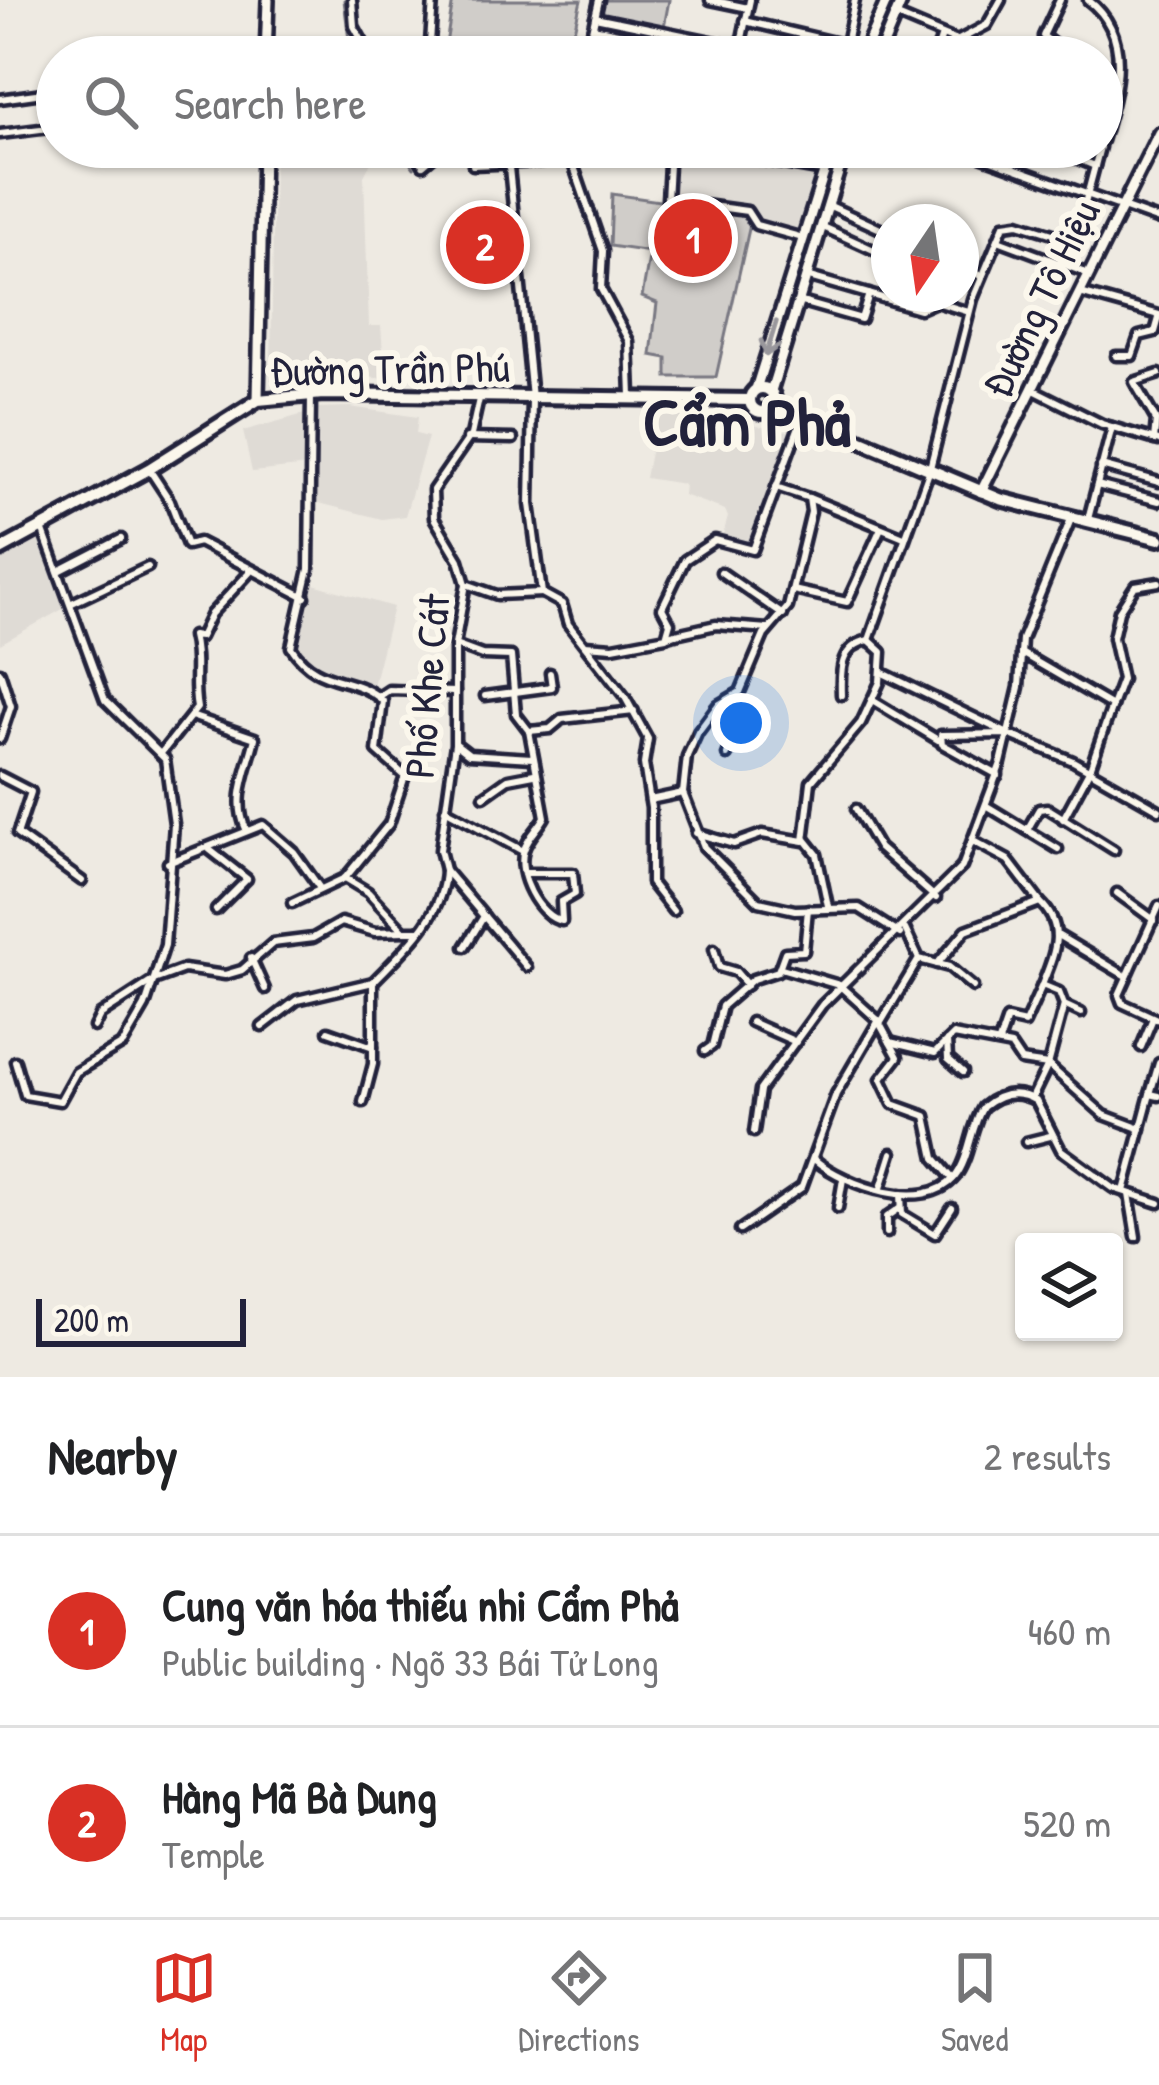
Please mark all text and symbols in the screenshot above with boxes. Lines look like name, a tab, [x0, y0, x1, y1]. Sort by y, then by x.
search box	[36, 36, 1123, 168]
icon: search	[78, 69, 144, 135]
text: Search here	[174, 72, 366, 133]
street label: Đường Tô Hiệu	[968, 190, 1112, 406]
pin: 1	[654, 193, 732, 283]
pin: 2	[446, 200, 524, 290]
north arrow	[871, 204, 979, 312]
one-way arrow	[759, 319, 781, 357]
street label: Đường Trần Phú	[270, 337, 511, 399]
district label: Cẩm Phả	[643, 376, 851, 466]
street label: Phố Khe Cát	[390, 591, 462, 780]
your location	[711, 693, 771, 753]
map controls	[1015, 1233, 1123, 1341]
button: layers	[1015, 1233, 1123, 1341]
scale bar	[36, 1293, 246, 1346]
text: 200 m	[54, 1298, 129, 1342]
text: Nearby	[48, 1421, 178, 1490]
text: 2 results	[984, 1429, 1111, 1482]
text: Cung văn hóa thiếu nhi Cẩm Phả	[162, 1574, 679, 1635]
text: 1	[80, 1604, 94, 1657]
text: 460 m	[1028, 1604, 1111, 1657]
text: Public building · Ngõ 33 Bái Tử Long	[162, 1635, 659, 1688]
text: Hàng Mã Bà Dung	[162, 1766, 437, 1827]
text: 2	[78, 1796, 96, 1849]
text: 520 m	[1023, 1796, 1111, 1849]
text: Temple	[162, 1827, 265, 1880]
tab: Map	[151, 1945, 217, 2061]
tab: Directions	[518, 1945, 640, 2061]
tab: Saved	[941, 1945, 1008, 2061]

